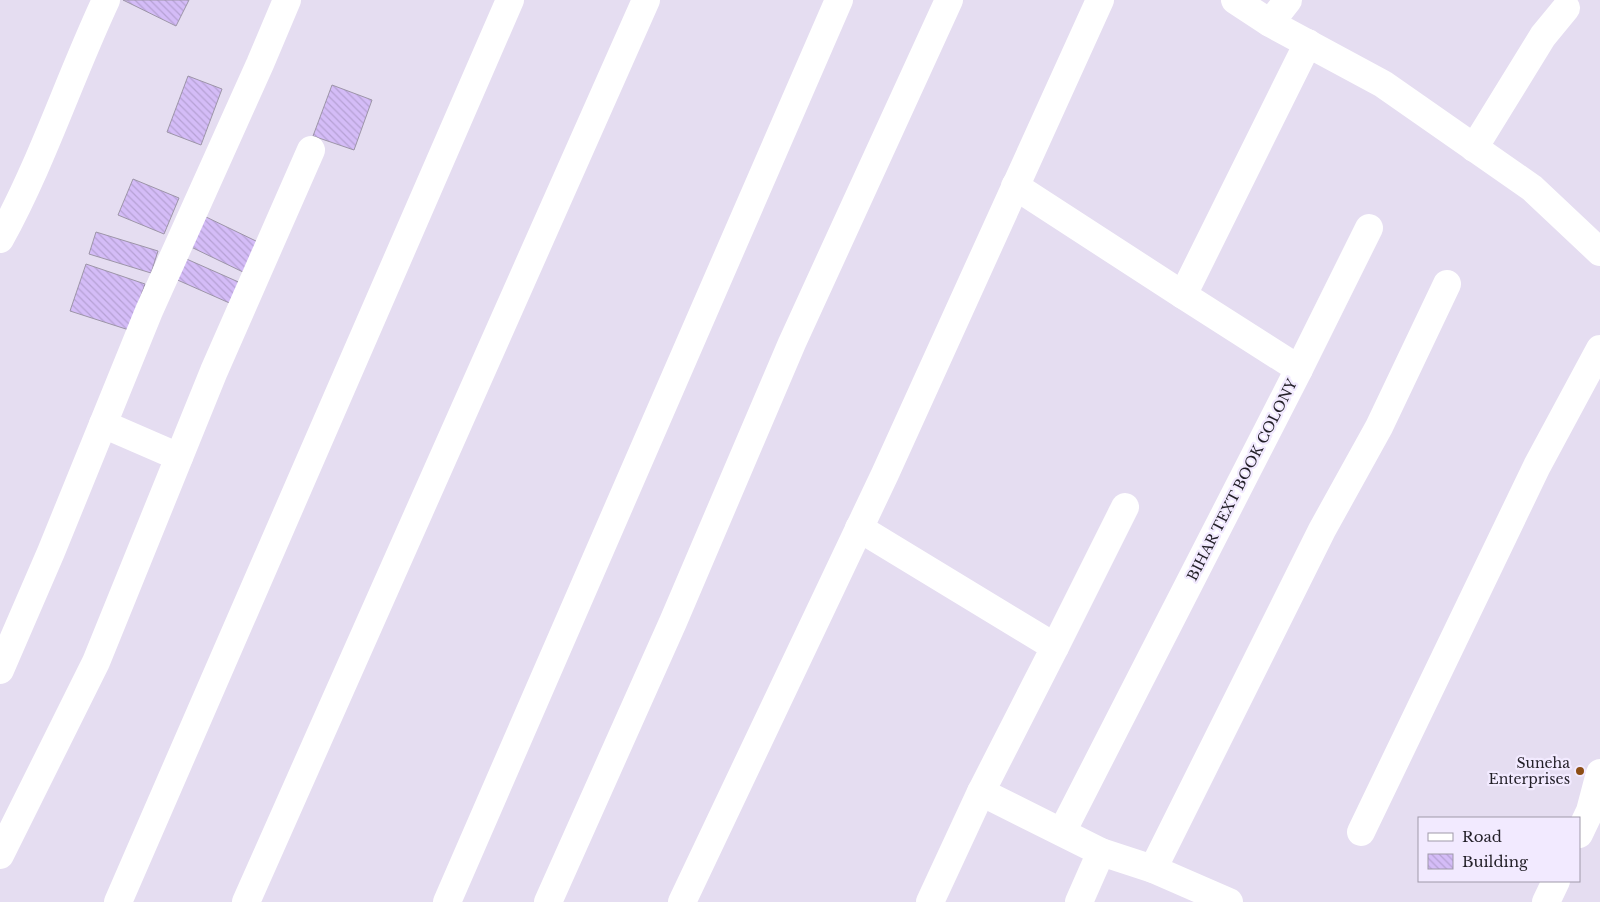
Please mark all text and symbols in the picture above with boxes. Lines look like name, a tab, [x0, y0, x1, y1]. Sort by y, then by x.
street label: BIHAR TEXT BOOK COLONY	[1183, 375, 1301, 584]
place label: Suneha Enterprises	[1489, 754, 1570, 788]
marker: Suneha Enterprises	[1574, 765, 1586, 777]
legend	[1418, 817, 1580, 882]
text: Road	[1462, 827, 1502, 846]
text: Building	[1462, 852, 1529, 871]

